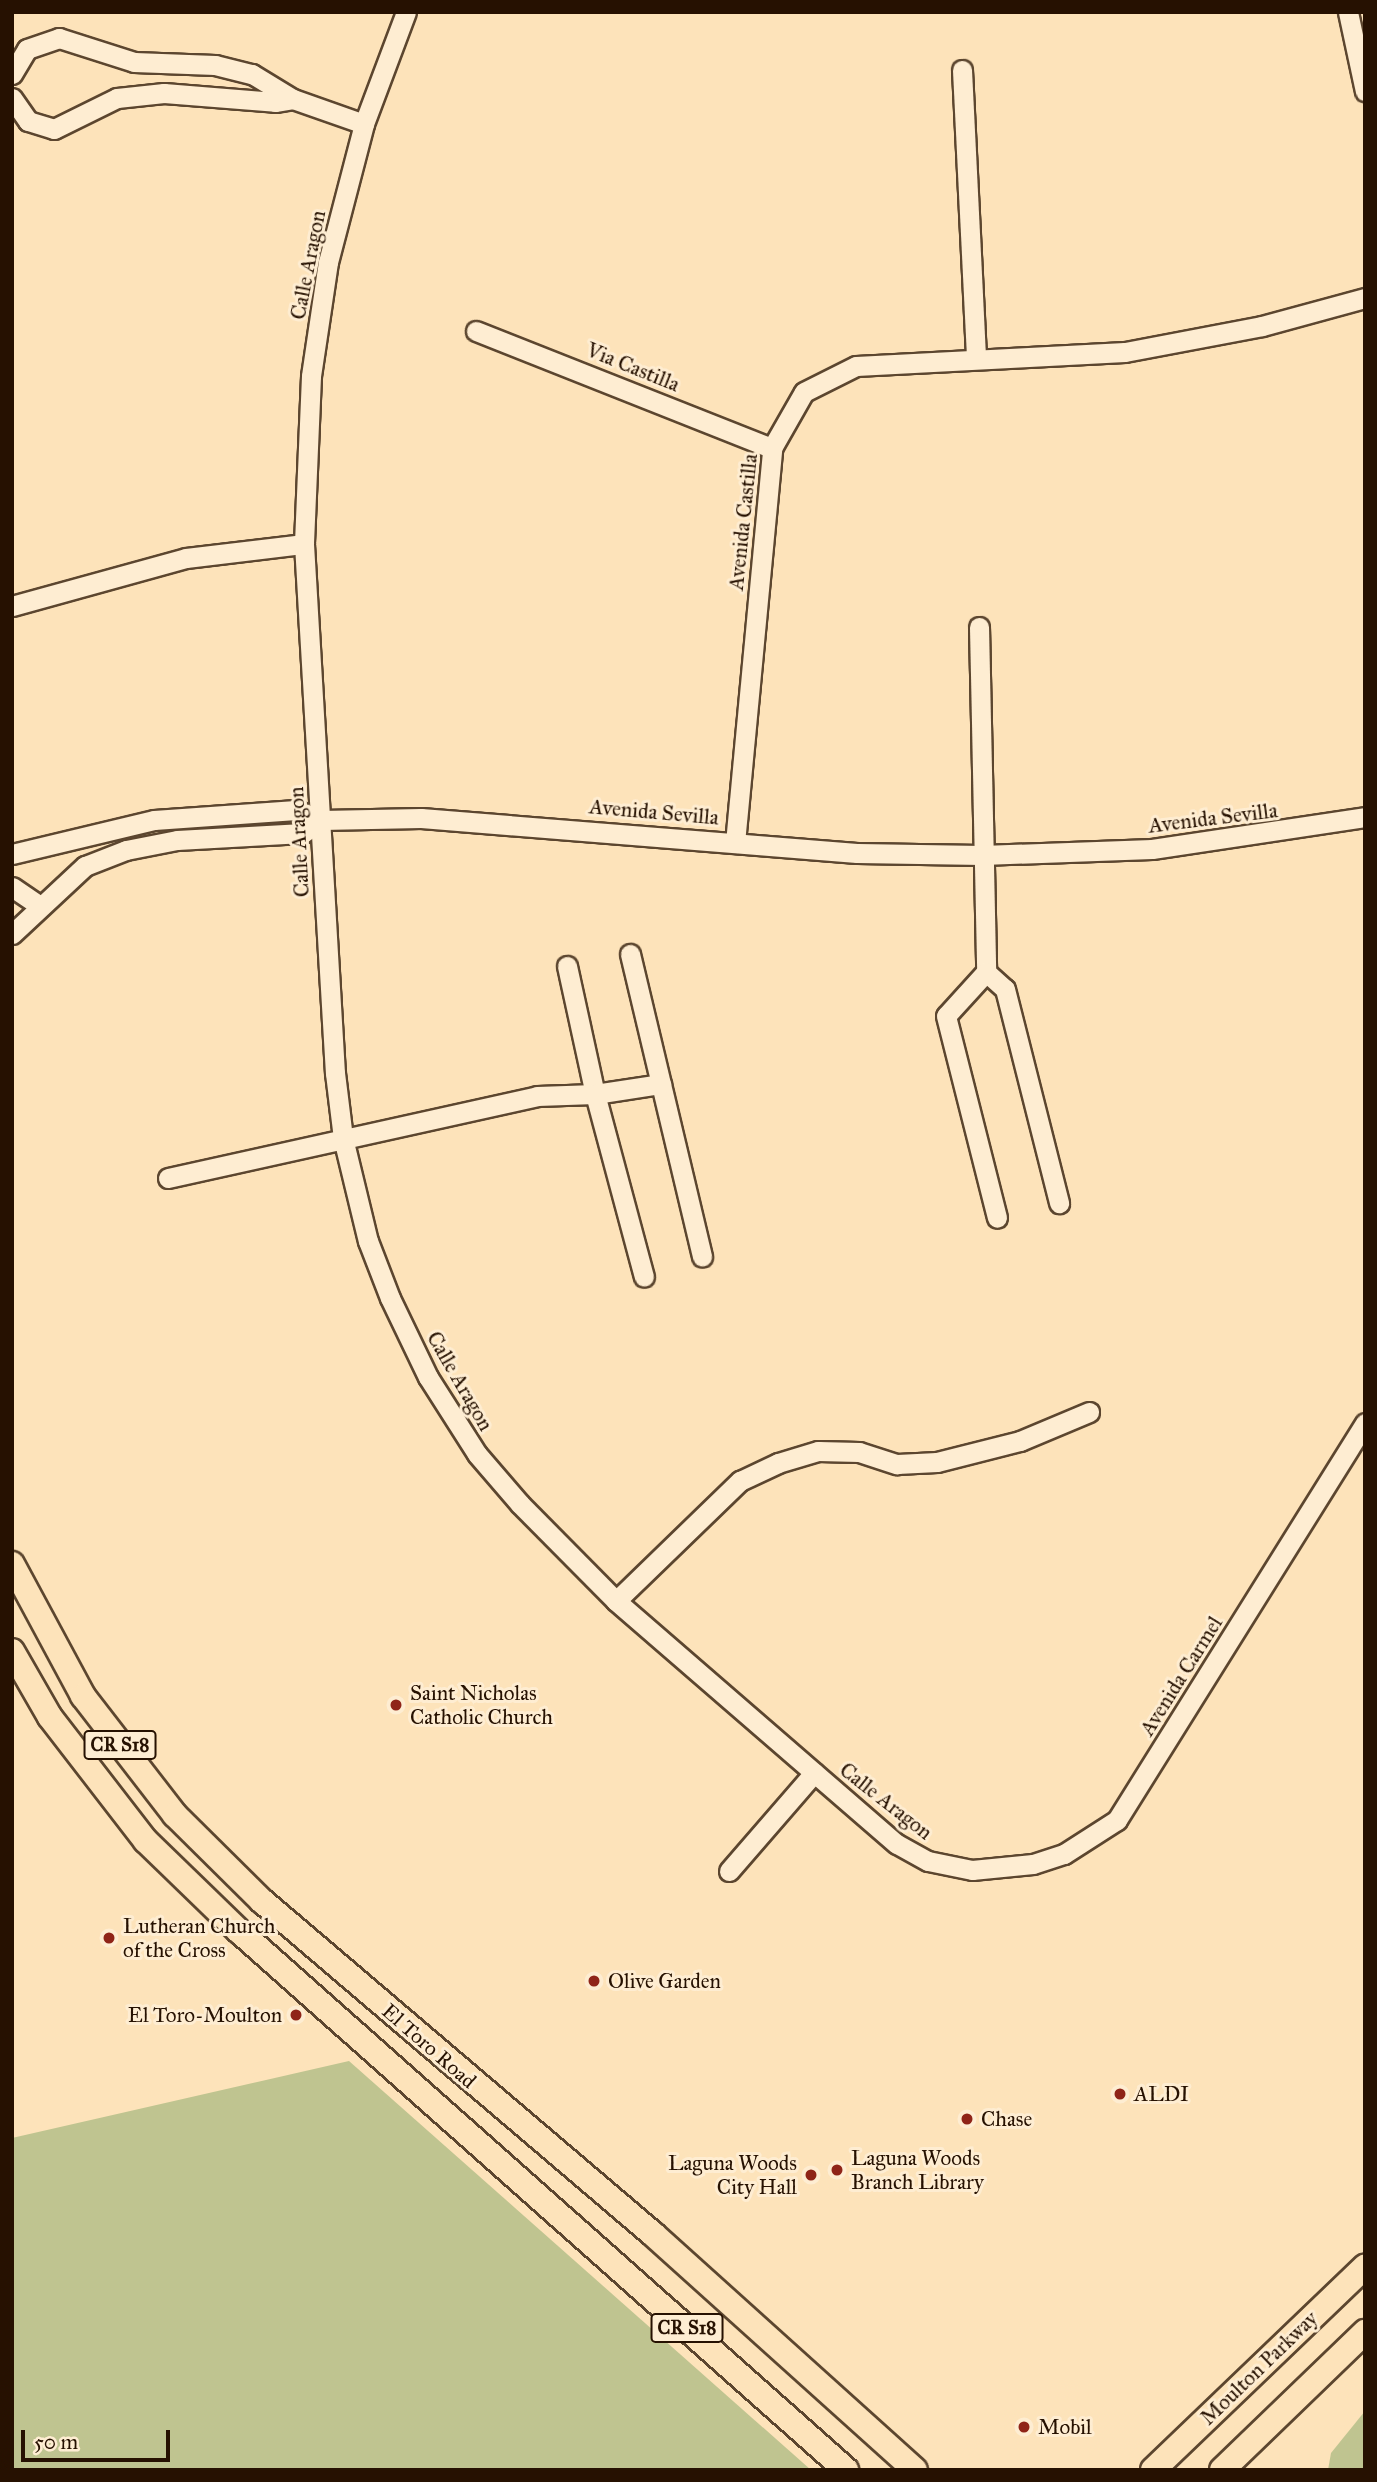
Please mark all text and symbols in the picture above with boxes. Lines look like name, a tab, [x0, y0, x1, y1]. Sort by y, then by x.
street label: Calle Aragon	[285, 208, 331, 322]
street label: Via Castilla	[583, 337, 683, 397]
street label: Avenida Castilla	[723, 452, 763, 592]
street label: Calle Aragon	[284, 786, 314, 898]
street label: Avenida Sevilla	[588, 794, 720, 830]
street label: Avenida Sevilla	[1147, 798, 1279, 838]
street label: Calle Aragon	[421, 1327, 499, 1435]
street label: Avenida Carmel	[1134, 1612, 1228, 1740]
place label: Saint Nicholas Catholic Church	[410, 1680, 553, 1730]
marker: Saint Nicholas Catholic Church	[388, 1697, 404, 1713]
road number: CR S18	[83, 1730, 157, 1760]
street label: Calle Aragon	[835, 1757, 937, 1845]
place label: Lutheran Church of the Cross	[123, 1913, 275, 1963]
marker: Lutheran Church of the Cross	[101, 1930, 117, 1946]
place label: Olive Garden	[608, 1968, 721, 1994]
marker: Olive Garden	[586, 1973, 602, 1989]
street label: El Toro Road	[377, 1998, 481, 2094]
place label: El Toro-Moulton	[128, 2002, 282, 2028]
marker: El Toro-Moulton	[288, 2007, 304, 2023]
place label: ALDI	[1134, 2081, 1189, 2107]
marker: ALDI	[1112, 2086, 1128, 2102]
place label: Chase	[981, 2106, 1032, 2132]
marker: Chase	[959, 2111, 975, 2127]
place label: Laguna Woods Branch Library	[851, 2145, 984, 2195]
place label: Laguna Woods City Hall	[668, 2150, 797, 2200]
marker: Laguna Woods Branch Library	[829, 2162, 845, 2178]
marker: Laguna Woods City Hall	[803, 2167, 819, 2183]
street label: Moulton Parkway	[1195, 2306, 1323, 2430]
road number: CR S18	[650, 2312, 724, 2344]
place label: Mobil	[1038, 2414, 1092, 2440]
scale bar	[24, 2416, 173, 2460]
marker: Mobil	[1016, 2419, 1032, 2435]
text: 50 m	[34, 2429, 78, 2455]

